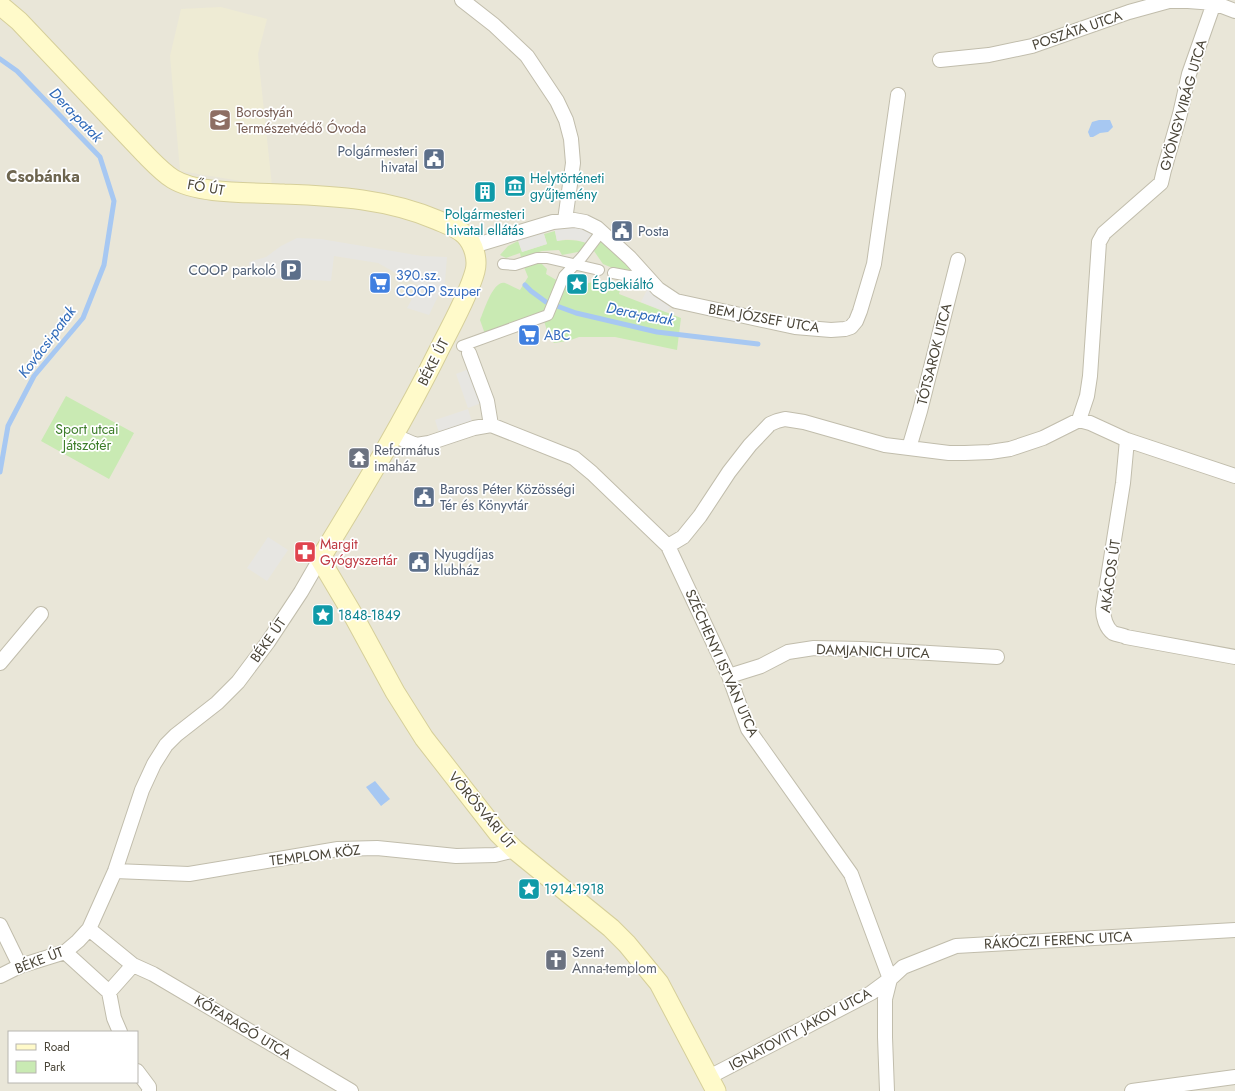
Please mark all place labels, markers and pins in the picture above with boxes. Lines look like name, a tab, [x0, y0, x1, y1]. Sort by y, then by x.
place label: Borostyán Természetvédő Óvoda	[236, 102, 366, 138]
school or university icon: Borostyán Természetvédő Óvoda	[207, 107, 233, 133]
place label: Polgármesteri hivatal	[338, 141, 418, 177]
public building icon: Polgármesteri hivatal	[421, 146, 447, 172]
place label: Helytörténeti gyűjtemény	[530, 168, 605, 204]
museum icon: Helytörténeti gyűjtemény	[502, 173, 528, 199]
building icon: Polgármesteri hivatal ellátás	[472, 179, 498, 205]
place label: Polgármesteri hivatal ellátás	[445, 204, 525, 240]
public building icon: Posta	[609, 218, 635, 244]
place label: Posta	[638, 221, 669, 241]
parking icon: COOP parkoló	[278, 257, 304, 283]
place label: COOP parkoló	[188, 260, 276, 280]
place label: 390.sz. COOP Szuper	[396, 265, 481, 301]
supermarket icon: 390.sz. COOP Szuper	[367, 270, 393, 296]
place icon: Égbekiáltó	[564, 271, 590, 297]
place label: Égbekiáltó	[592, 274, 654, 294]
supermarket icon: ABC	[516, 322, 542, 348]
place label: ABC	[544, 325, 571, 345]
place label: Református imaház	[374, 440, 440, 476]
temple icon: Református imaház	[346, 445, 372, 471]
place label: Baross Péter Közösségi Tér és Könyvtár	[440, 479, 575, 515]
public building icon: Baross Péter Közösségi Tér és Könyvtár	[411, 484, 437, 510]
place label: Margit Gyógyszertár	[320, 534, 398, 570]
pharmacy icon: Margit Gyógyszertár	[292, 539, 318, 565]
place label: Nyugdíjas klubház	[434, 544, 494, 580]
public building icon: Nyugdíjas klubház	[406, 549, 432, 575]
place icon: 1848-1849	[310, 602, 336, 628]
place label: 1848-1849	[338, 605, 401, 625]
place icon: 1914-1918	[516, 876, 542, 902]
place label: 1914-1918	[544, 879, 604, 899]
place label: Szent Anna-templom	[572, 942, 657, 978]
church icon: Szent Anna-templom	[543, 947, 569, 973]

